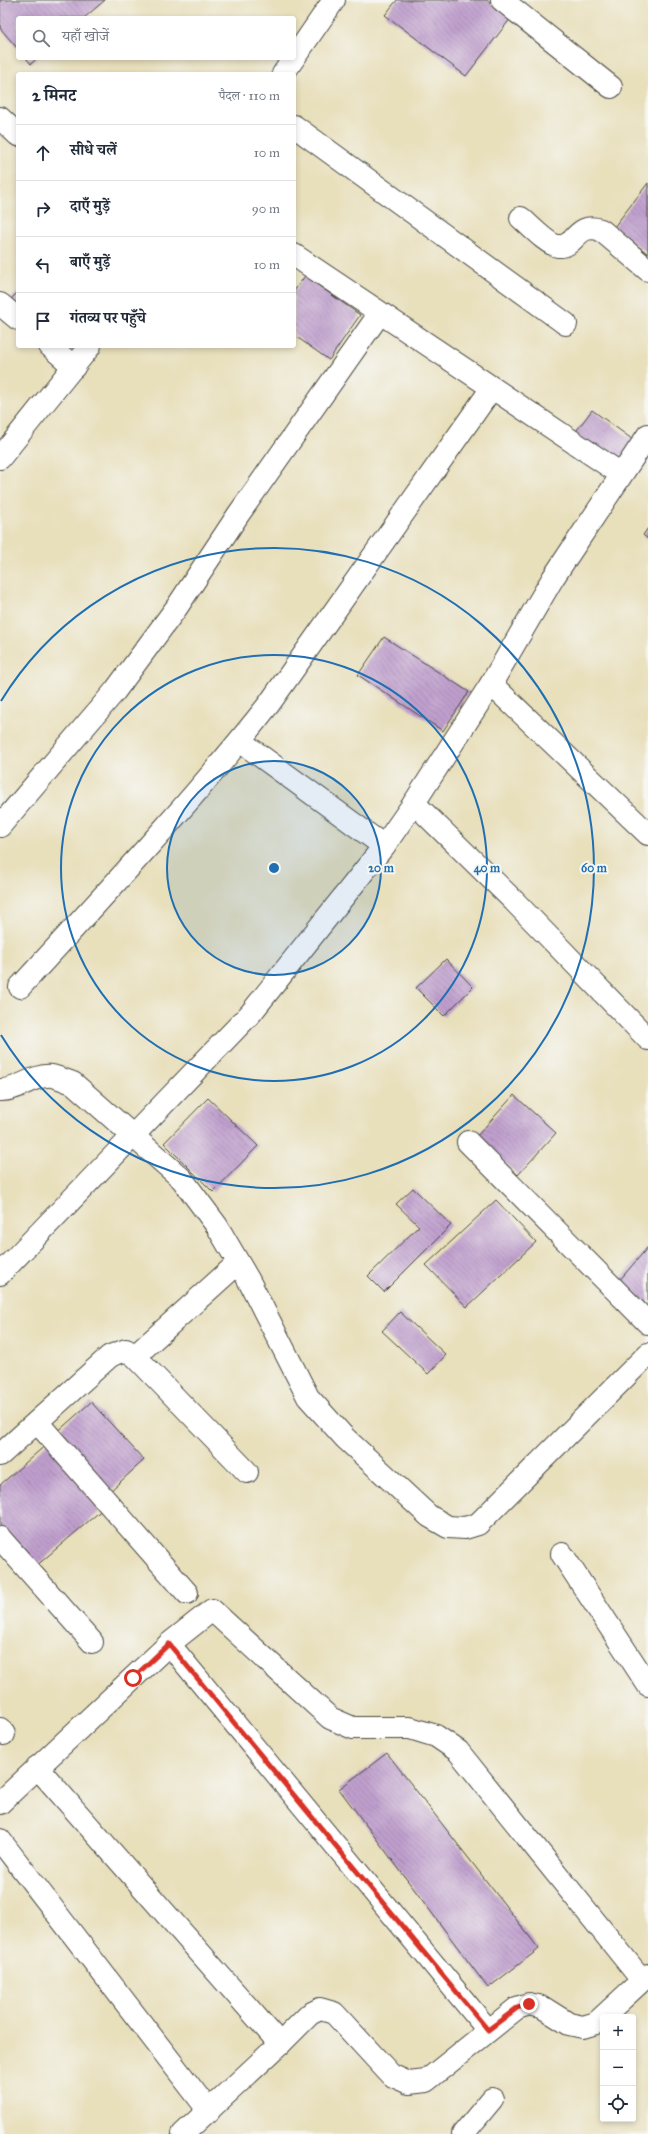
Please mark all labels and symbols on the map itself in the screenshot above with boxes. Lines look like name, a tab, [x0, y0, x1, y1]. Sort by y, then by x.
centre of rings	[267, 861, 281, 875]
text: 20 m	[368, 861, 395, 875]
text: 40 m	[474, 861, 501, 876]
text: 60 m	[581, 861, 608, 875]
route start	[124, 1669, 142, 1687]
route end	[520, 1995, 538, 2013]

